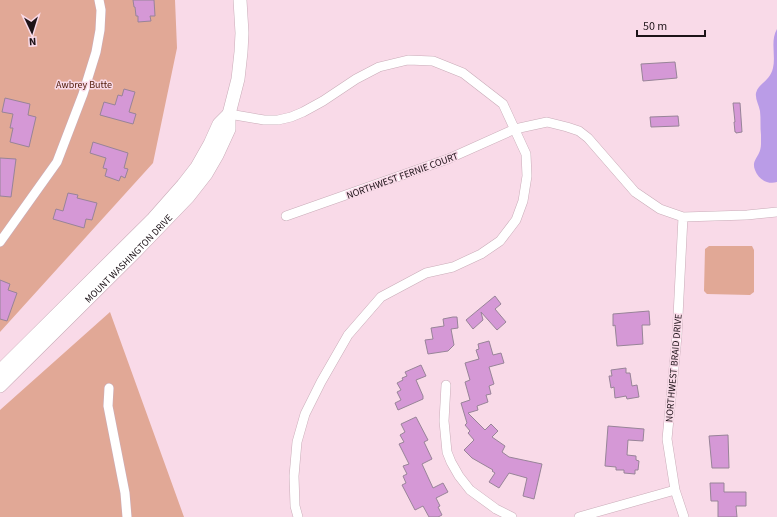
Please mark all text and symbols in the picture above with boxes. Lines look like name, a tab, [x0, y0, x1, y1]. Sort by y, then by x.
north arrow	[12, 12, 52, 52]
scale bar	[637, 12, 705, 38]
text: 50 m	[643, 18, 667, 35]
text: N	[28, 34, 37, 49]
park label: Awbrey Butte	[56, 78, 112, 92]
street label: NORTHWEST FERNIE COURT	[345, 149, 461, 203]
street label: MOUNT WASHINGTON DRIVE	[82, 211, 176, 306]
street label: NORTHWEST BRAID DRIVE	[662, 313, 686, 423]

